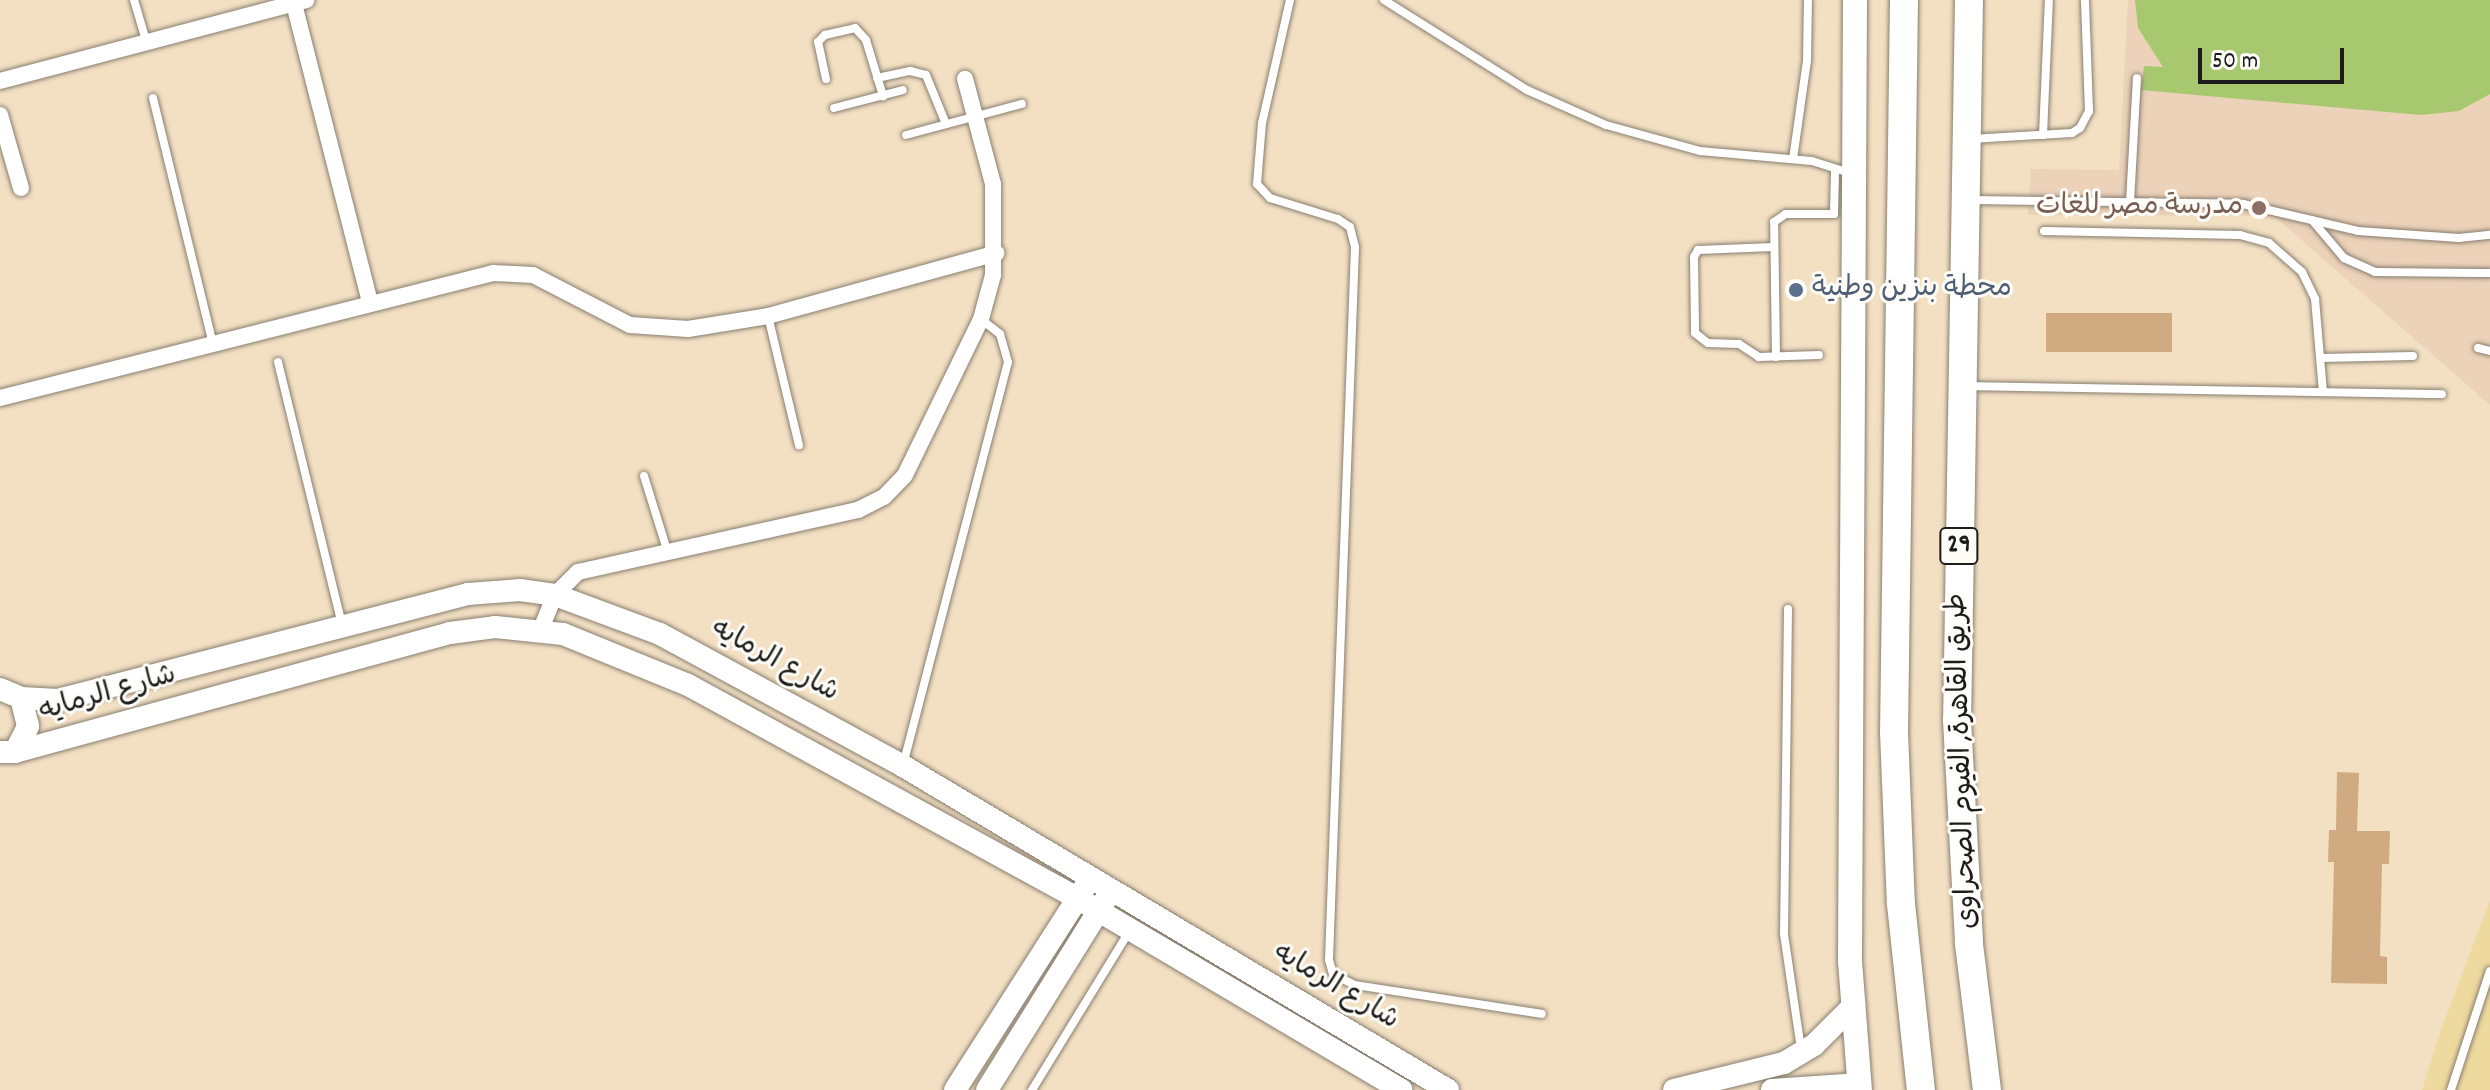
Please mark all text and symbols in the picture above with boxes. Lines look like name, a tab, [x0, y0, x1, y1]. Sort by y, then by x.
scale bar	[2202, 32, 2348, 82]
text: 50 m	[2212, 45, 2258, 79]
place label: مدرسة مصر للغات	[2036, 191, 2243, 225]
marker: مدرسة مصر للغات	[2250, 199, 2268, 217]
place label: محطة بنزين وطنية	[1812, 273, 2012, 307]
marker: محطة بنزين وطنية	[1787, 281, 1805, 299]
road number: 29	[1939, 524, 1979, 568]
street label: طريق القاهرة, الفيوم الصحراوى	[1941, 592, 1987, 930]
street label: شارع الرمايه	[704, 613, 844, 711]
street label: شارع الرمايه	[36, 659, 180, 731]
street label: شارع الرمايه	[1266, 937, 1404, 1039]

